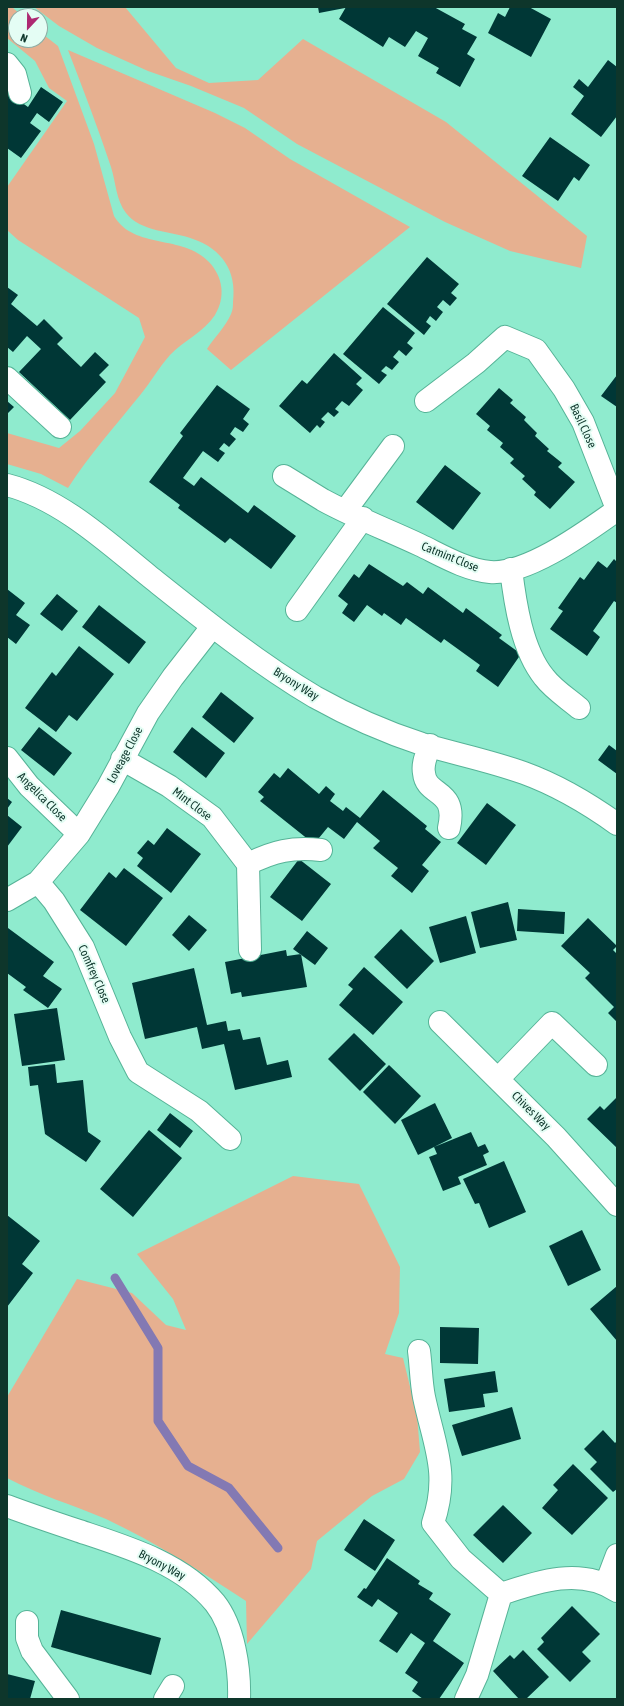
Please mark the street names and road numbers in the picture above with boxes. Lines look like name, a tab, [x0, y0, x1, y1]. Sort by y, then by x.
street label: Basil Close	[567, 402, 599, 450]
street label: Catmint Close	[419, 539, 481, 575]
street label: Bryony Way	[271, 664, 321, 704]
street label: Loveage Close	[104, 724, 146, 786]
street label: Angelica Close	[14, 769, 70, 825]
street label: Mint Close	[169, 785, 215, 823]
street label: Comfrey Close	[75, 943, 113, 1005]
street label: Chives Way	[509, 1089, 553, 1133]
street label: Bryony Way	[136, 1547, 188, 1583]

